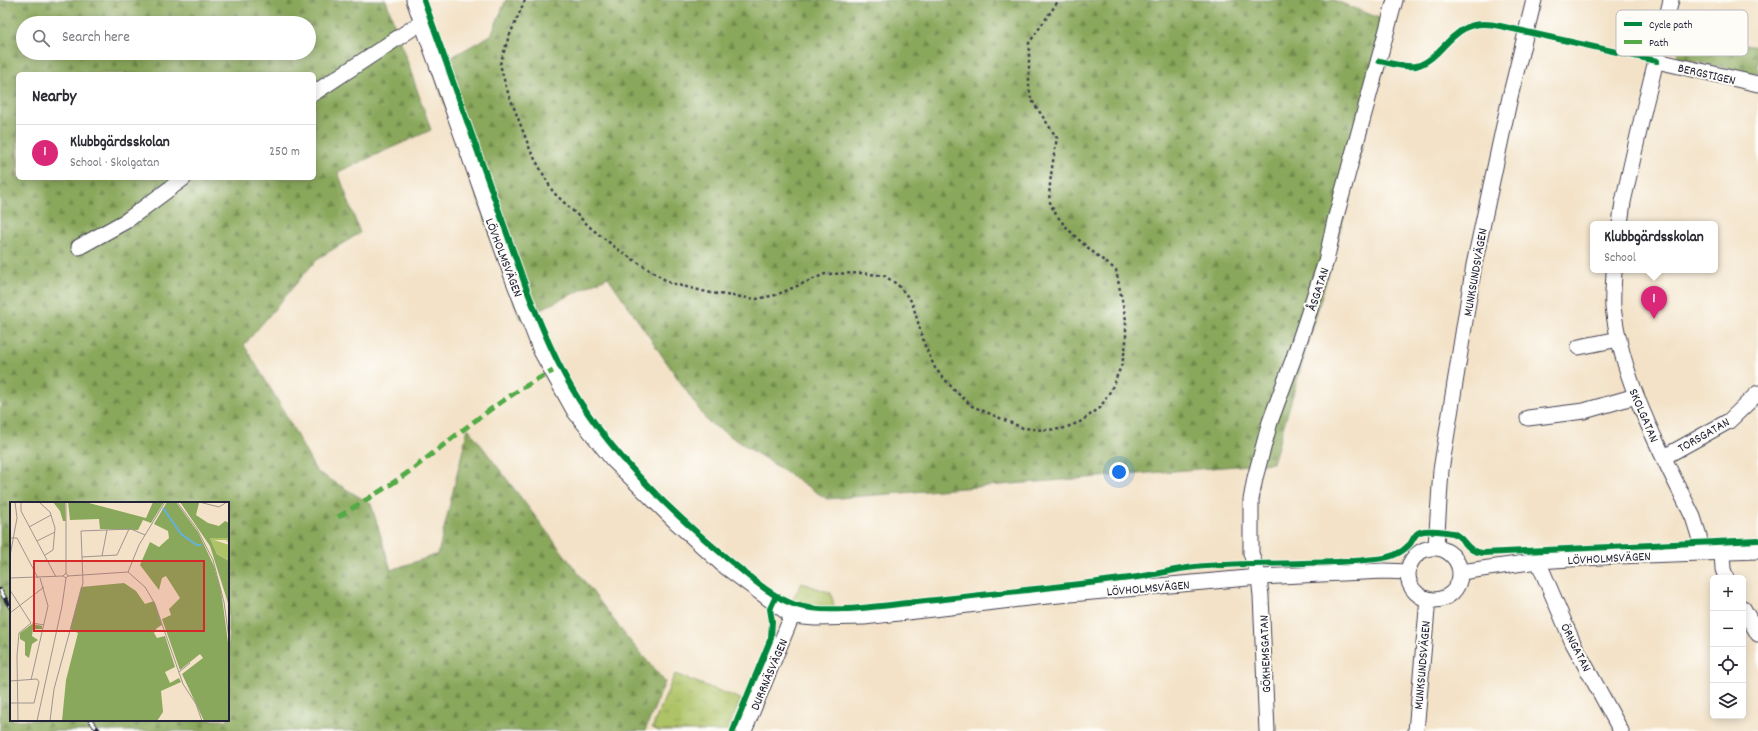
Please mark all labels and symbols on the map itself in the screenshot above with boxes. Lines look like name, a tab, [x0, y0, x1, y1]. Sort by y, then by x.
legend	[1616, 10, 1748, 56]
text: Cycle path	[1649, 18, 1693, 34]
text: Path	[1649, 36, 1668, 52]
street label: BERGSTIGEN	[1676, 60, 1737, 91]
street label: LÖVHOLMSVÄGEN	[479, 216, 526, 300]
street label: MUNKSUNDSVÄGEN	[1459, 227, 1494, 318]
street label: ÅSGATAN	[1303, 266, 1335, 314]
pin: 1	[1641, 286, 1667, 319]
street label: SKOLGATAN	[1623, 386, 1663, 446]
street label: TORSGATAN	[1675, 414, 1734, 459]
your location	[1109, 462, 1129, 482]
inset map	[10, 502, 229, 721]
street label: LÖVHOLMSVÄGEN	[1567, 548, 1651, 571]
street label: LÖVHOLMSVÄGEN	[1106, 576, 1191, 603]
street label: GÖKHEMSGATAN	[1256, 615, 1277, 693]
street label: MUNKSUNDSVÄGEN	[1410, 620, 1437, 710]
street label: ÖRNGATAN	[1554, 621, 1595, 676]
street label: DURRNÄSVÄGEN	[747, 636, 794, 714]

